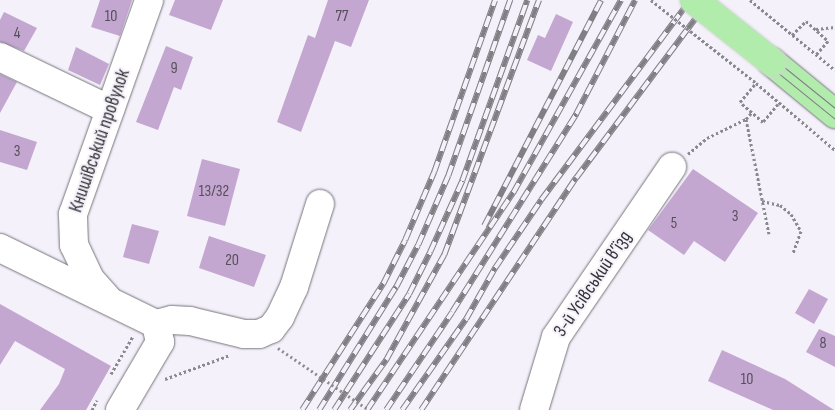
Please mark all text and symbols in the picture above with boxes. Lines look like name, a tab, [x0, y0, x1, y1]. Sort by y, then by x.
house number: 10	[105, 7, 117, 27]
house number: 77	[336, 7, 348, 27]
house number: 4	[14, 24, 20, 44]
house number: 9	[170, 59, 178, 79]
street label: Книшівський провулок	[65, 66, 135, 216]
house number: 3	[14, 142, 20, 162]
house number: 13/32	[199, 182, 229, 202]
house number: 3	[732, 207, 738, 227]
house number: 5	[671, 214, 677, 234]
street label: 3-й Усівський в’їзд	[549, 227, 637, 341]
house number: 20	[225, 251, 239, 271]
house number: 8	[819, 334, 827, 354]
house number: 10	[741, 370, 753, 390]

